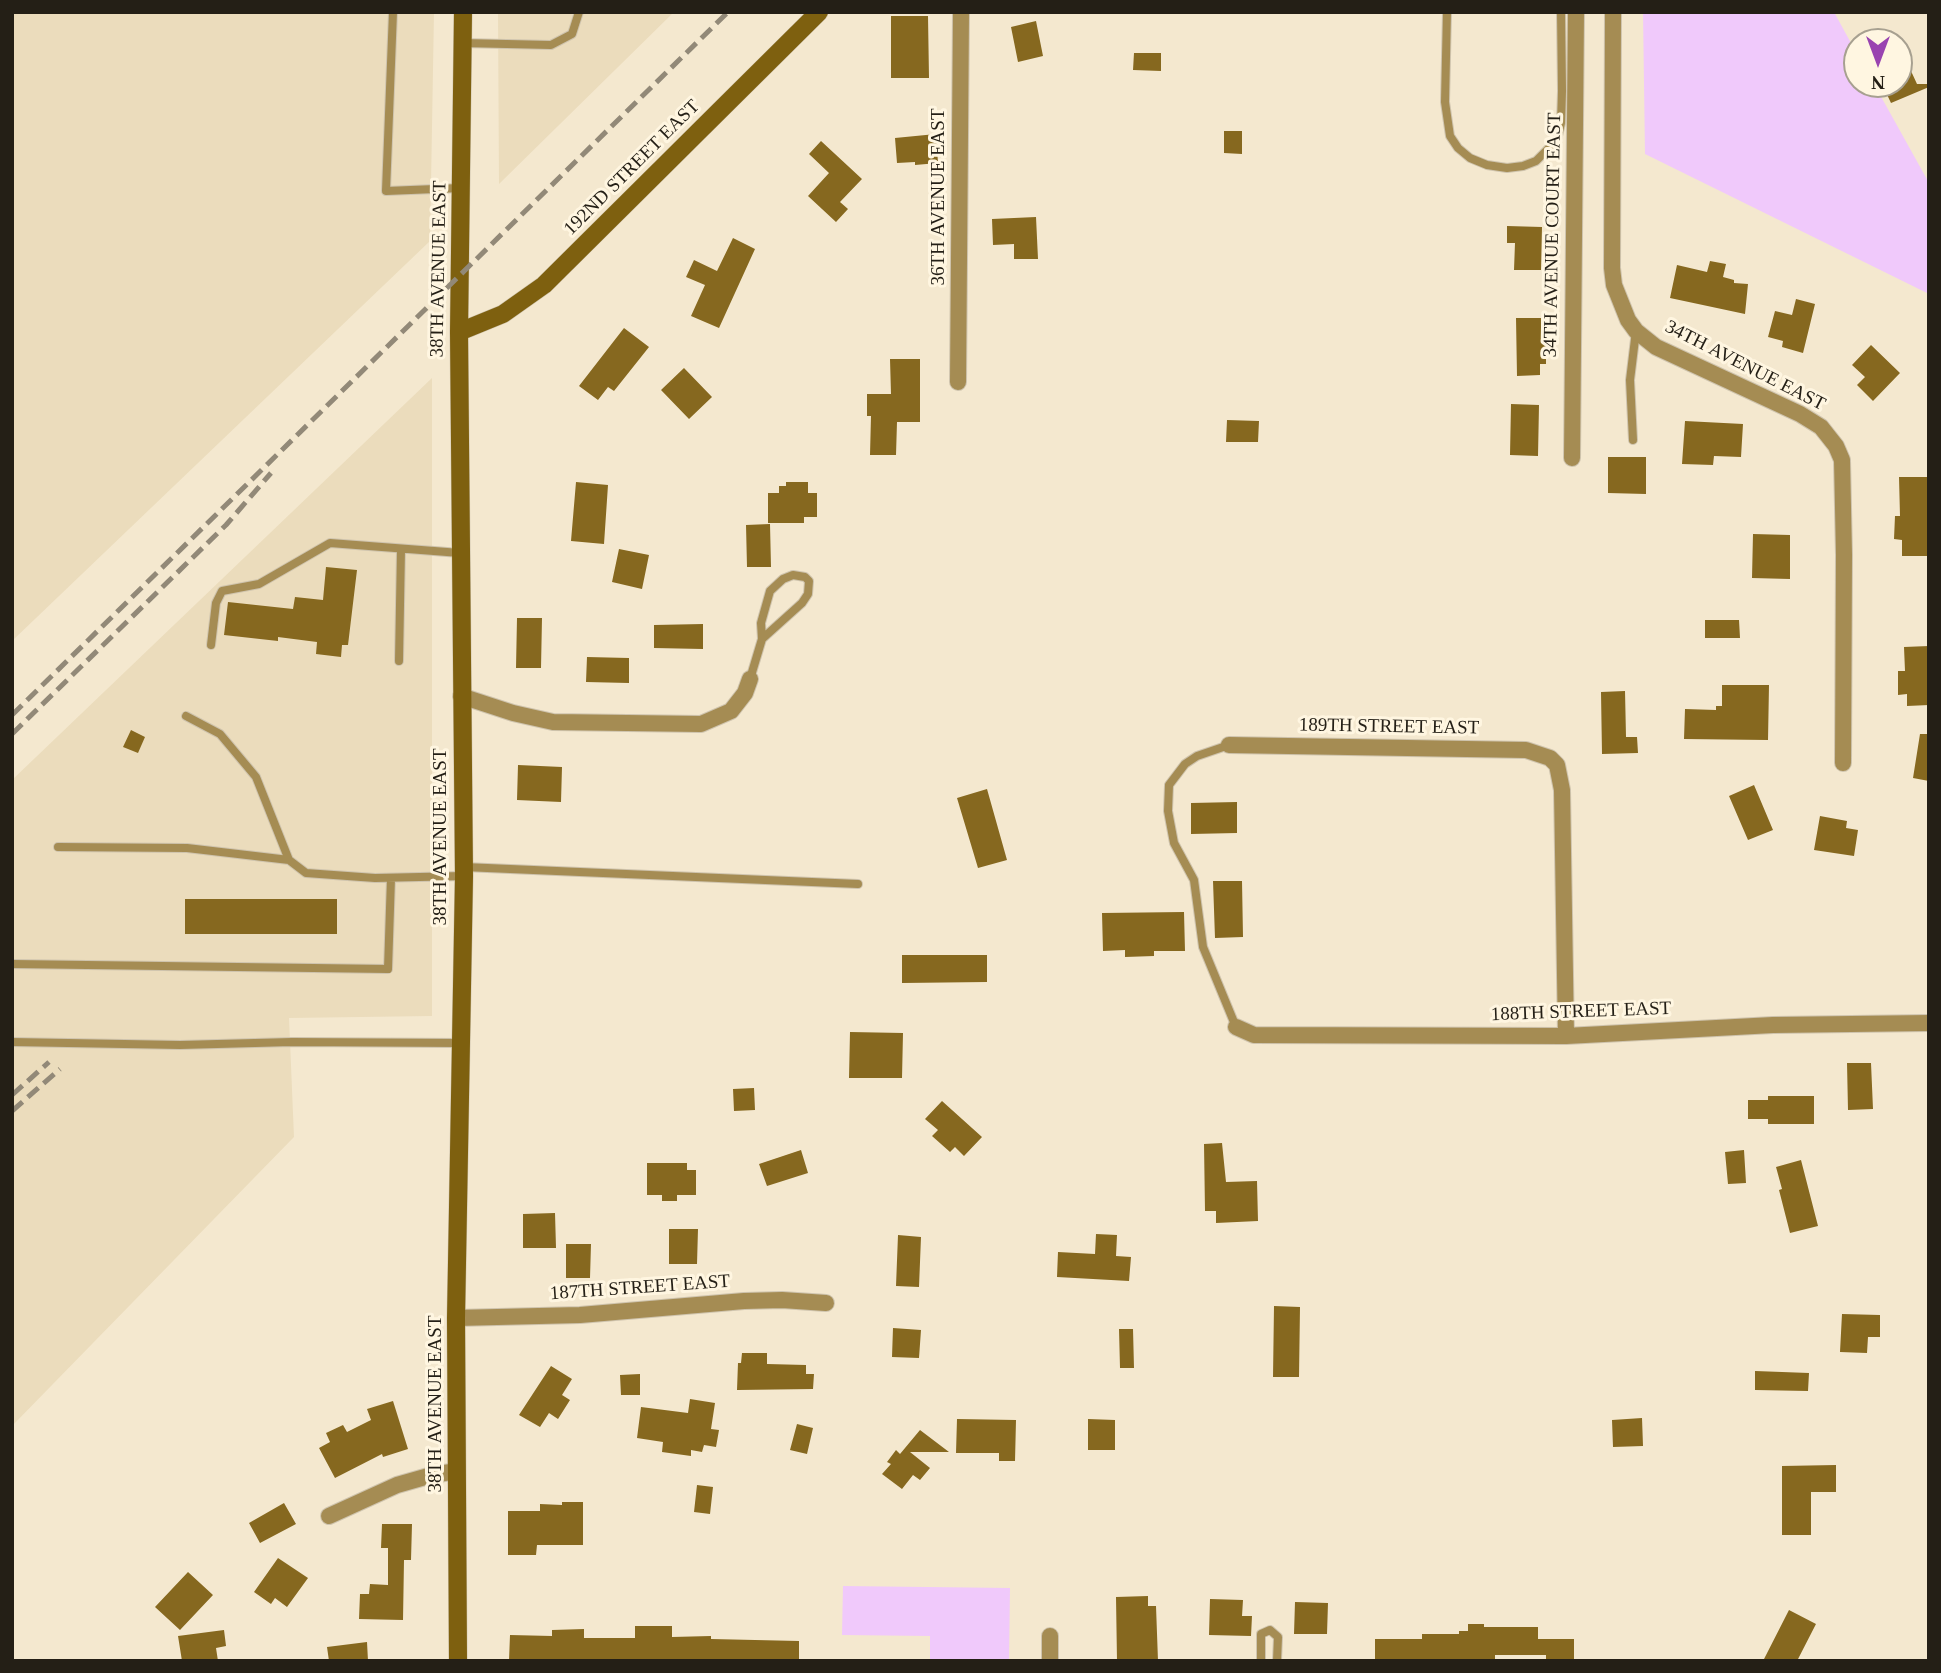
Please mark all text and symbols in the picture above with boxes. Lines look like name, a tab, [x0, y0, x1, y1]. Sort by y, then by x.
north arrow	[1843, 28, 1913, 98]
text: N	[1871, 72, 1885, 93]
street label: 192ND STREET EAST	[559, 95, 705, 241]
street label: 36TH AVENUE EAST	[928, 109, 950, 285]
street label: 34TH AVENUE COURT EAST	[1539, 112, 1567, 358]
street label: 38TH AVENUE EAST	[426, 180, 452, 358]
street label: 34TH AVENUE EAST	[1661, 316, 1829, 416]
street label: 189TH STREET EAST	[1299, 714, 1479, 740]
street label: 38TH AVENUE EAST	[430, 749, 452, 925]
street label: 188TH STREET EAST	[1490, 997, 1672, 1027]
street label: 187TH STREET EAST	[549, 1270, 731, 1306]
street label: 38TH AVENUE EAST	[425, 1316, 447, 1492]

